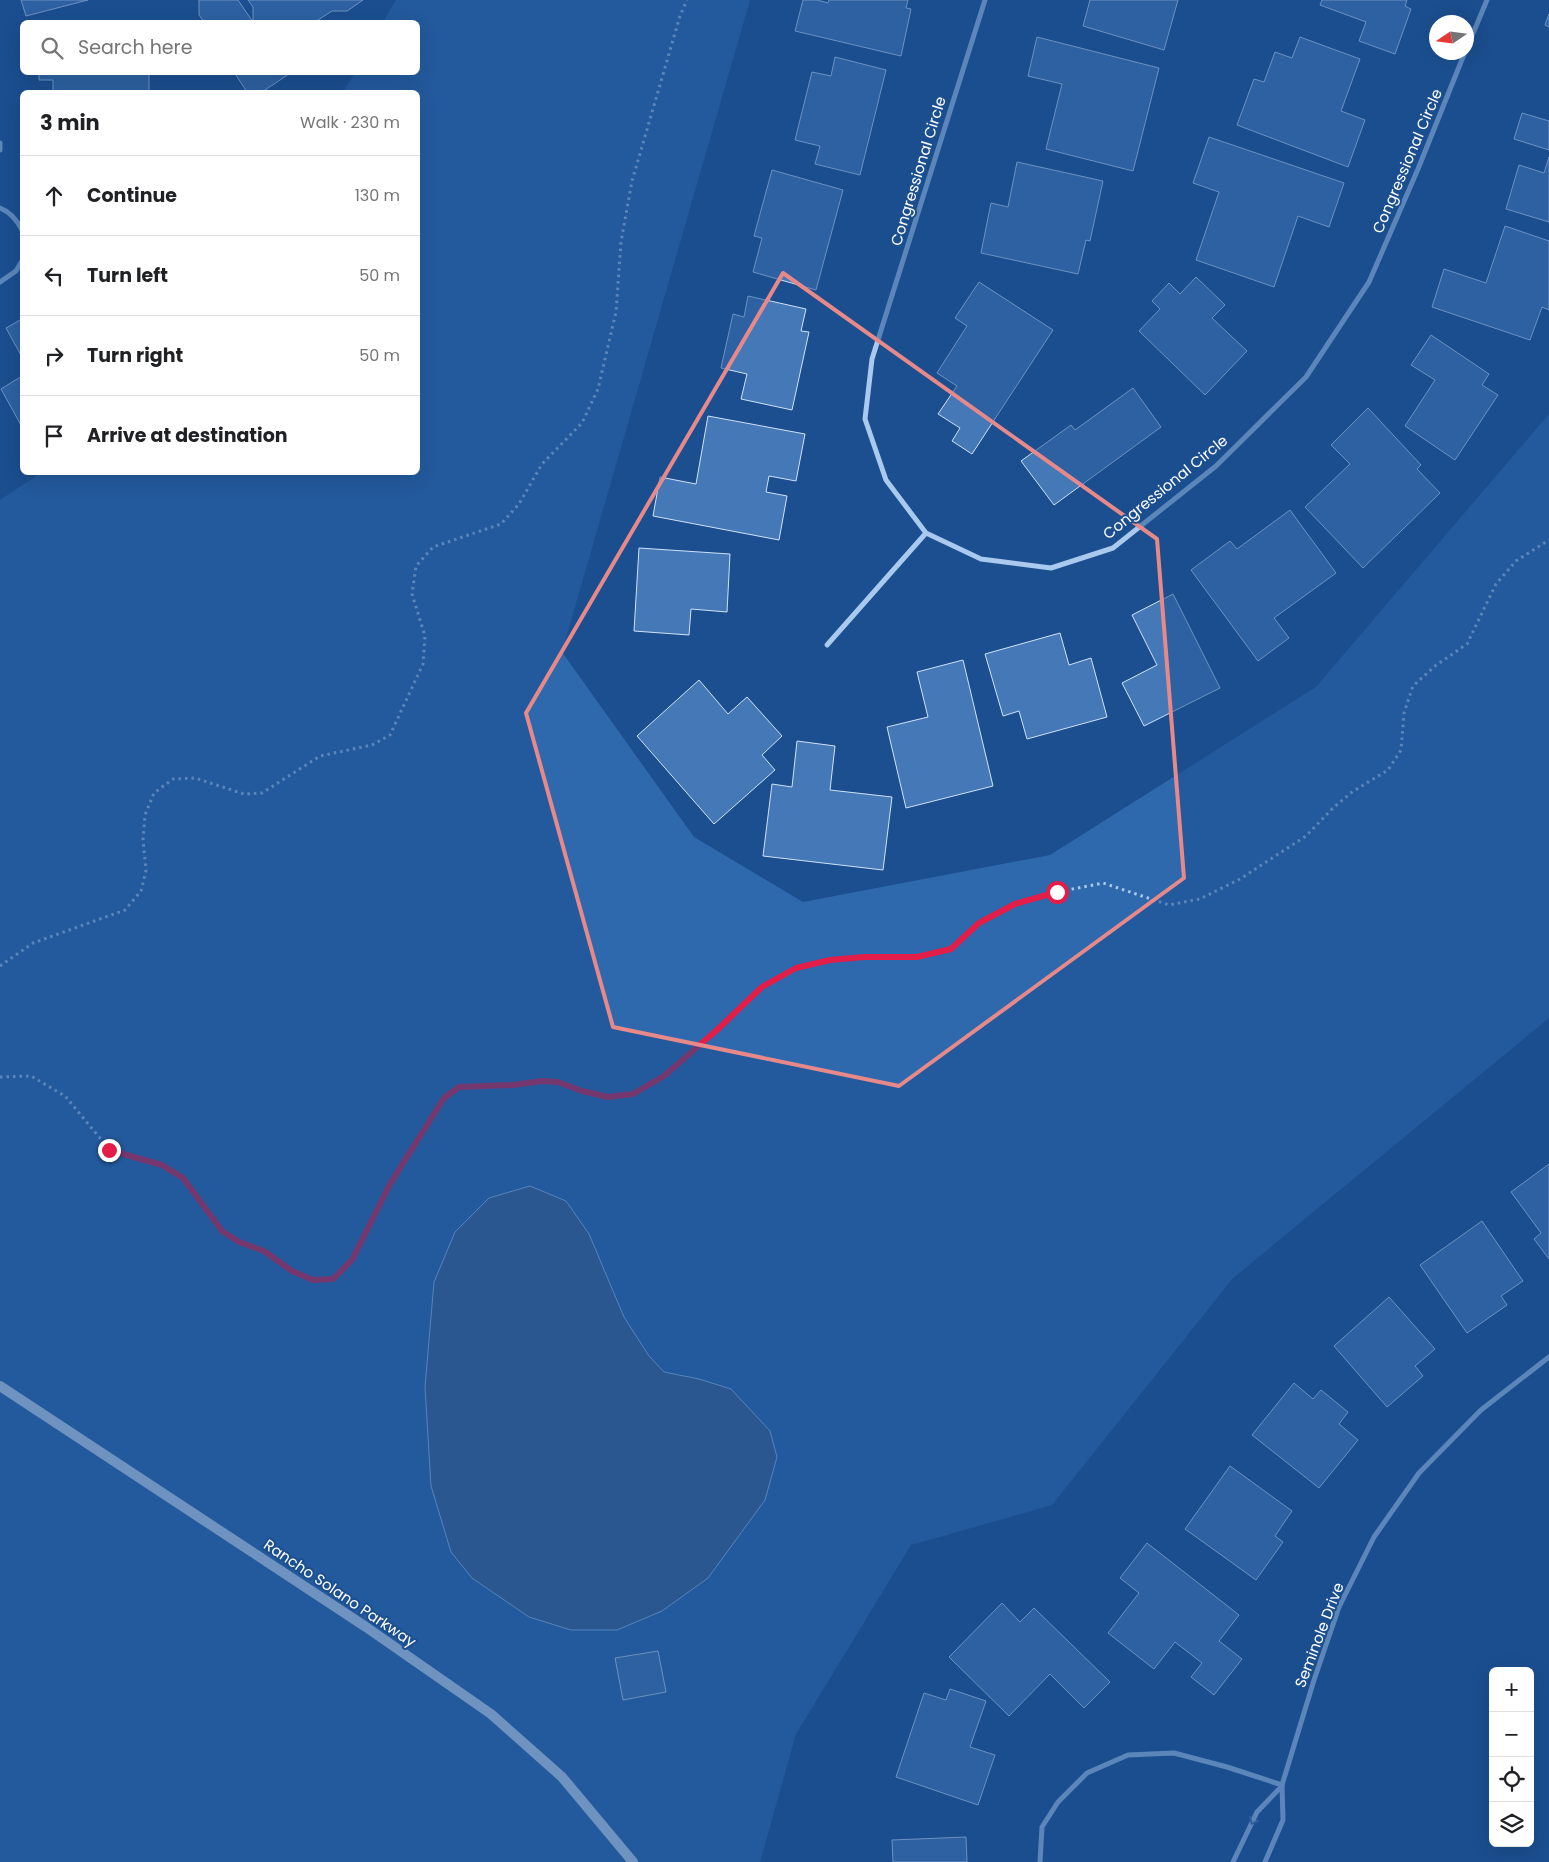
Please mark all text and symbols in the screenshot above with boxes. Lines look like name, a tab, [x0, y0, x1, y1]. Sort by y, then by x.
north arrow	[1429, 15, 1474, 60]
search box	[20, 20, 420, 75]
icon: search	[38, 34, 66, 62]
text: Search here	[78, 34, 192, 61]
street label: Congressional Circle	[1367, 85, 1447, 237]
street label: Congressional Circle	[885, 94, 951, 248]
text: 3 min	[40, 108, 100, 137]
text: Walk · 230 m	[300, 111, 400, 134]
icon: ahead	[40, 182, 68, 210]
text: Continue	[87, 182, 177, 209]
text: 130 m	[355, 184, 400, 207]
icon: left	[40, 262, 68, 290]
text: Turn left	[87, 262, 168, 289]
text: 50 m	[359, 264, 400, 287]
icon: right	[40, 342, 68, 370]
text: Turn right	[87, 342, 183, 369]
text: 50 m	[359, 344, 400, 367]
icon: arrive	[40, 422, 68, 450]
text: Arrive at destination	[87, 422, 288, 449]
street label: Congressional Circle	[1098, 430, 1232, 544]
route start	[1046, 881, 1069, 904]
route end	[98, 1139, 121, 1162]
street label: Rancho Solano Parkway	[260, 1534, 421, 1652]
street label: Seminole Drive	[1289, 1579, 1349, 1691]
map controls	[1489, 1667, 1534, 1847]
button: +	[1489, 1667, 1534, 1712]
button: −	[1489, 1712, 1534, 1757]
button: locate	[1489, 1757, 1534, 1802]
button: layers	[1489, 1802, 1534, 1847]
one-way arrow	[1249, 1816, 1259, 1825]

